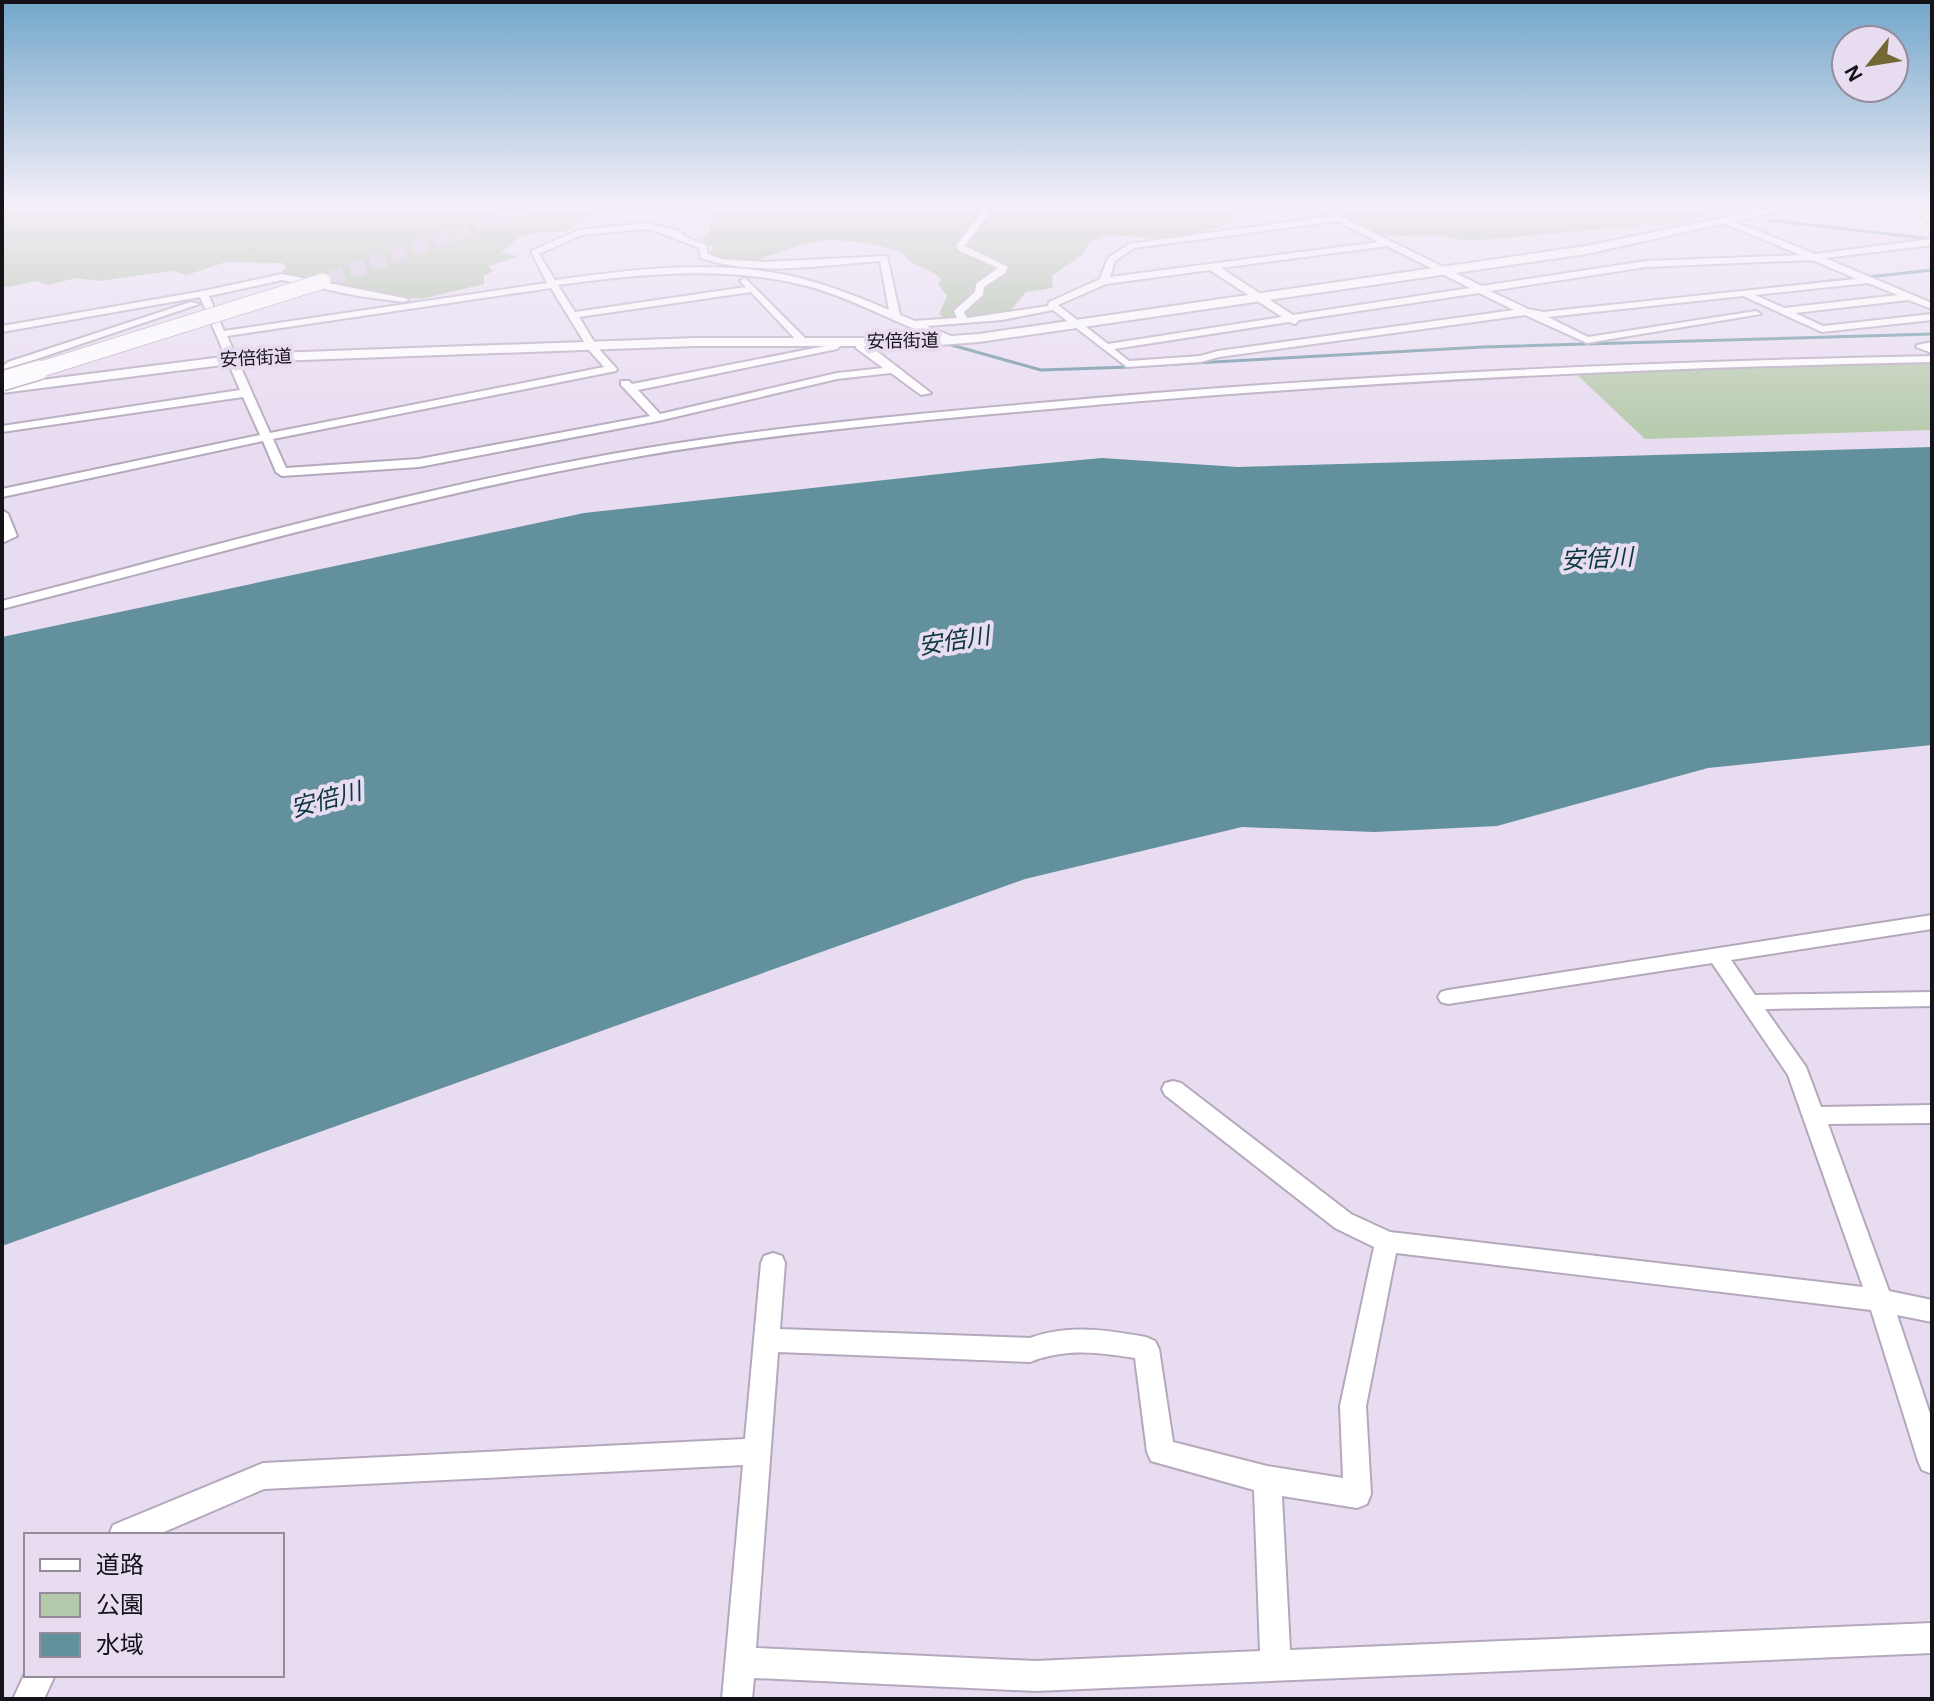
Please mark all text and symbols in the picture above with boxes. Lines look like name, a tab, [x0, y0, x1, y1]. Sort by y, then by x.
north arrow	[1830, 24, 1910, 104]
text: N	[1840, 61, 1867, 86]
street label: 安倍街道	[867, 330, 939, 352]
street label: 安倍街道	[220, 346, 292, 370]
water label: 安倍川	[1560, 544, 1637, 574]
water label: 安倍川	[916, 622, 995, 659]
water label: 安倍川	[288, 777, 367, 822]
legend	[24, 1533, 284, 1677]
text: 道路	[96, 1552, 144, 1578]
text: 公園	[96, 1593, 144, 1618]
text: 水域	[96, 1632, 144, 1658]

